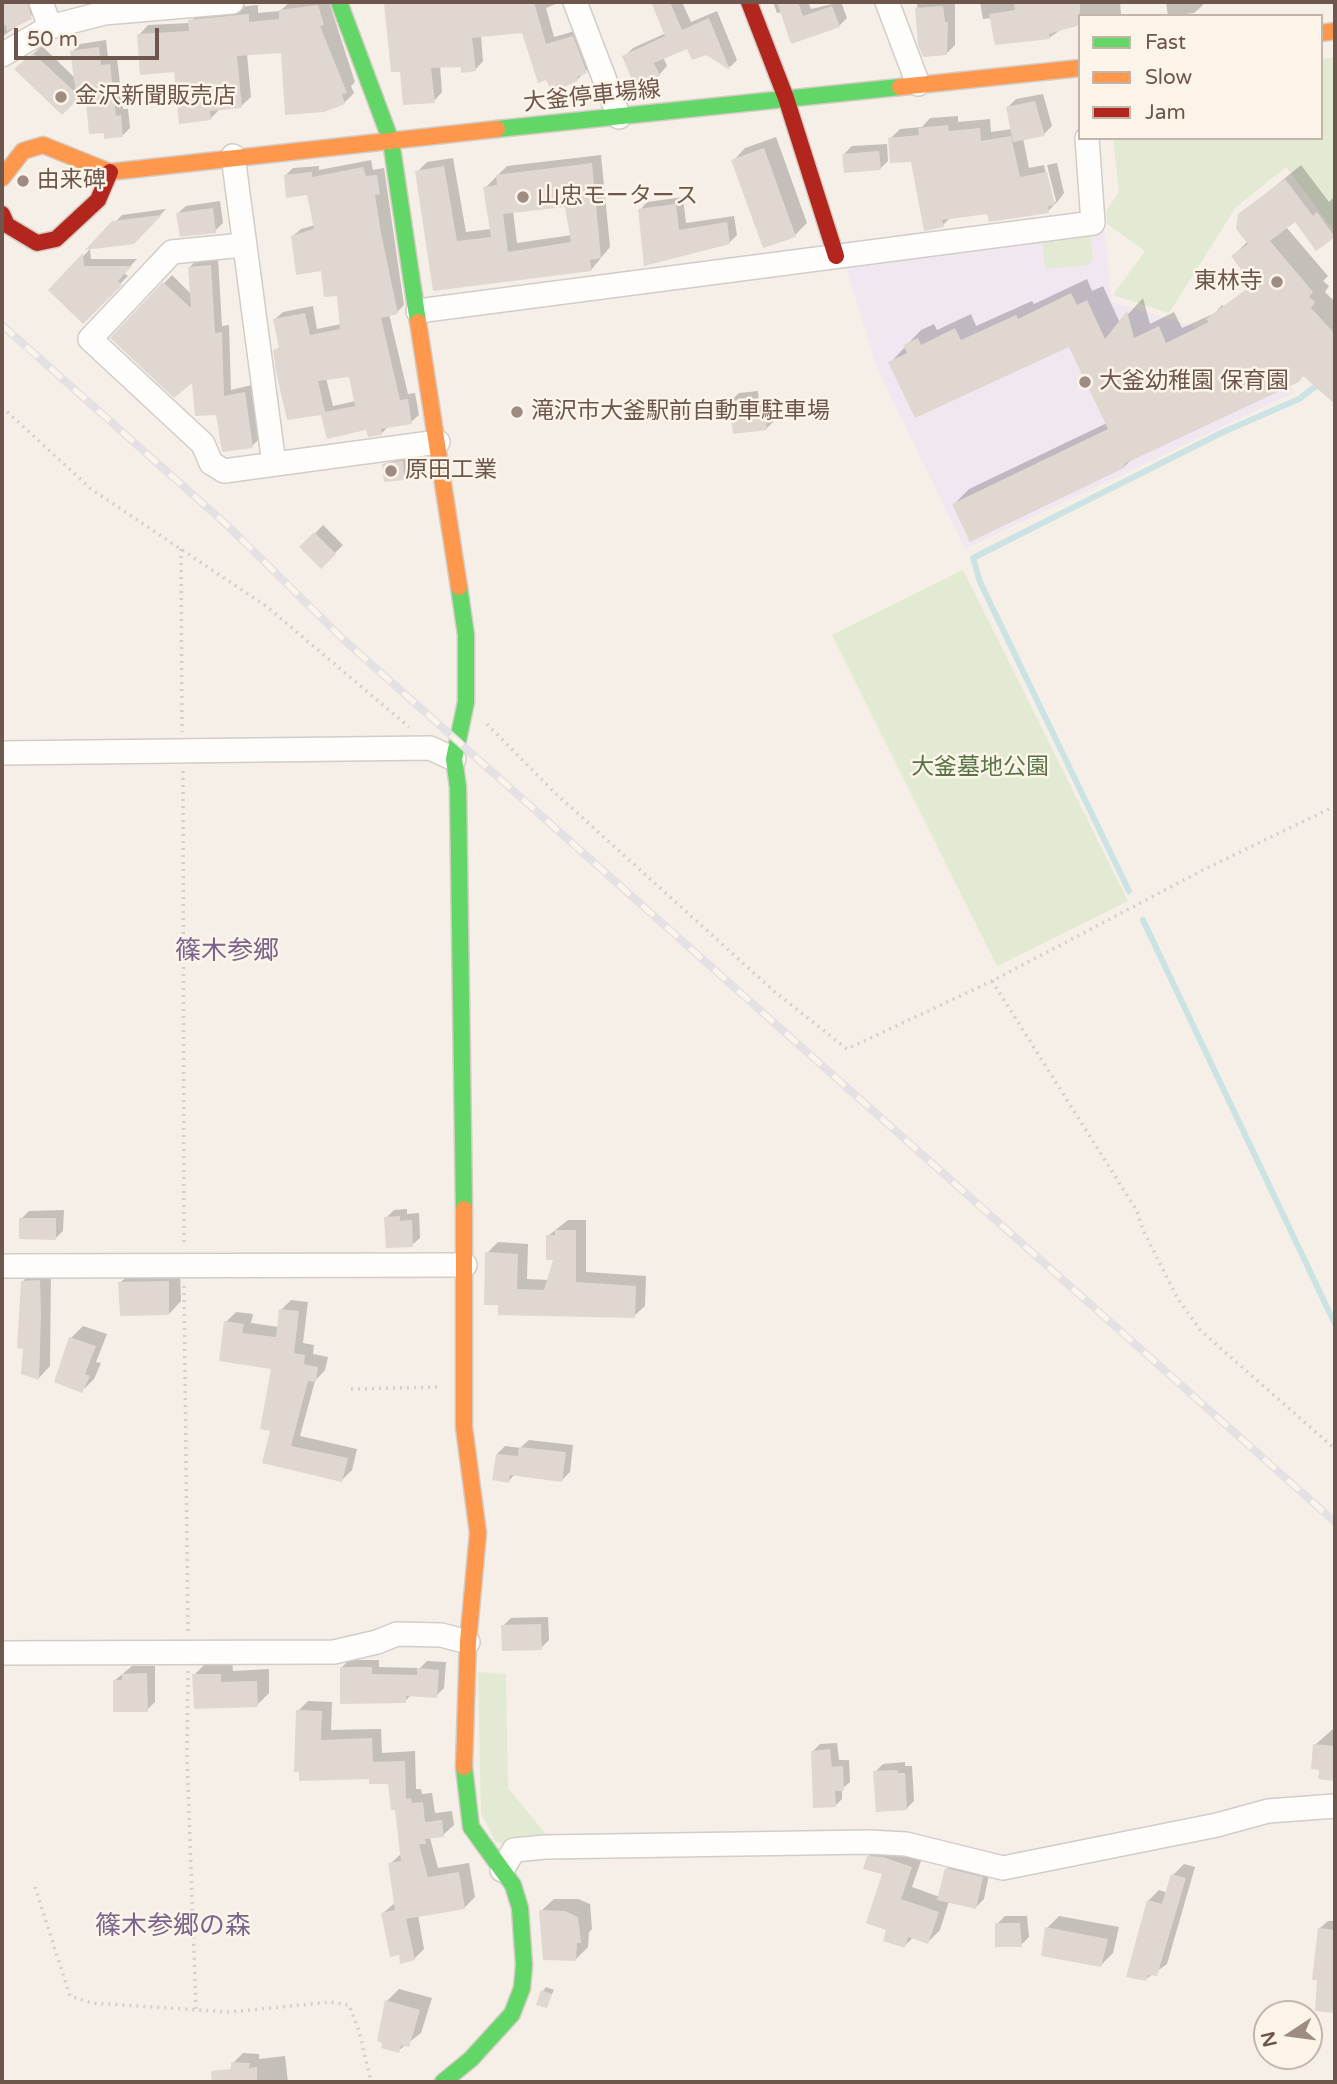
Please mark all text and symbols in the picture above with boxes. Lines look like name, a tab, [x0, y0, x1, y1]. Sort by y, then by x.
scale bar	[18, 14, 163, 58]
legend	[1078, 14, 1323, 140]
text: 50 m	[27, 27, 78, 52]
text: Fast	[1145, 30, 1186, 55]
text: Slow	[1145, 65, 1192, 90]
street label: 大釜停車場線	[522, 76, 662, 118]
place label: 金沢新聞販売店	[75, 83, 236, 111]
marker: 金沢新聞販売店	[53, 89, 69, 105]
text: Jam	[1145, 100, 1186, 125]
place label: 由来碑	[37, 167, 106, 195]
marker: 由来碑	[15, 173, 31, 189]
place label: 山忠モータース	[537, 183, 698, 211]
marker: 山忠モータース	[515, 189, 531, 205]
place label: 東林寺	[1194, 268, 1263, 296]
marker: 東林寺	[1269, 274, 1285, 290]
place label: 大釜幼稚園 保育園	[1099, 368, 1289, 396]
marker: 大釜幼稚園 保育園	[1077, 374, 1093, 390]
place label: 滝沢市大釜駅前自動車駐車場	[531, 398, 830, 426]
marker: 滝沢市大釜駅前自動車駐車場	[509, 404, 525, 420]
place label: 原田工業	[405, 457, 497, 485]
marker: 原田工業	[383, 463, 399, 479]
park label: 大釜墓地公園	[911, 754, 1049, 782]
district label: 篠木参郷	[175, 936, 279, 968]
district label: 篠木参郷の森	[95, 1911, 251, 1943]
north arrow	[1253, 2000, 1323, 2070]
text: N	[1257, 2029, 1282, 2049]

